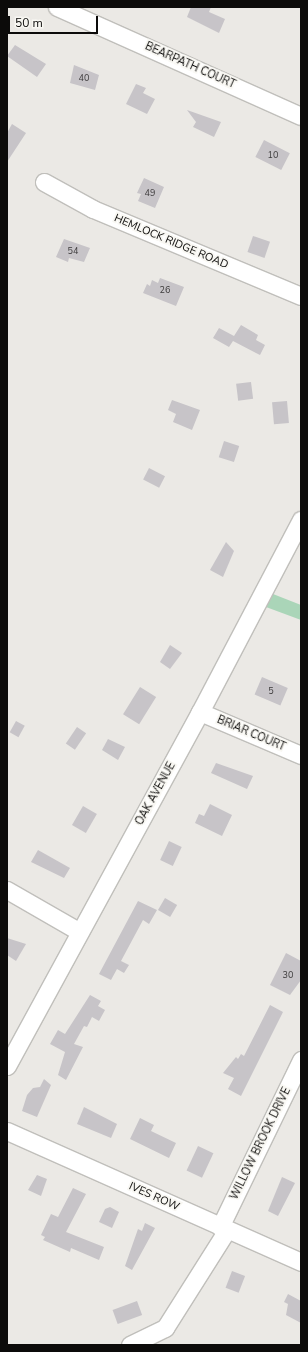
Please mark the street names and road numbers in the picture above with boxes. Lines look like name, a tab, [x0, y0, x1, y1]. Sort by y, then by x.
street label: BEARPATH COURT	[143, 40, 237, 92]
street label: HEMLOCK RIDGE ROAD	[112, 212, 230, 272]
street label: BRIAR COURT	[215, 714, 287, 754]
street label: OAK AVENUE	[133, 760, 179, 828]
street label: WILLOW BROOK DRIVE	[228, 1086, 294, 1202]
street label: IVES ROW	[127, 1180, 181, 1214]

